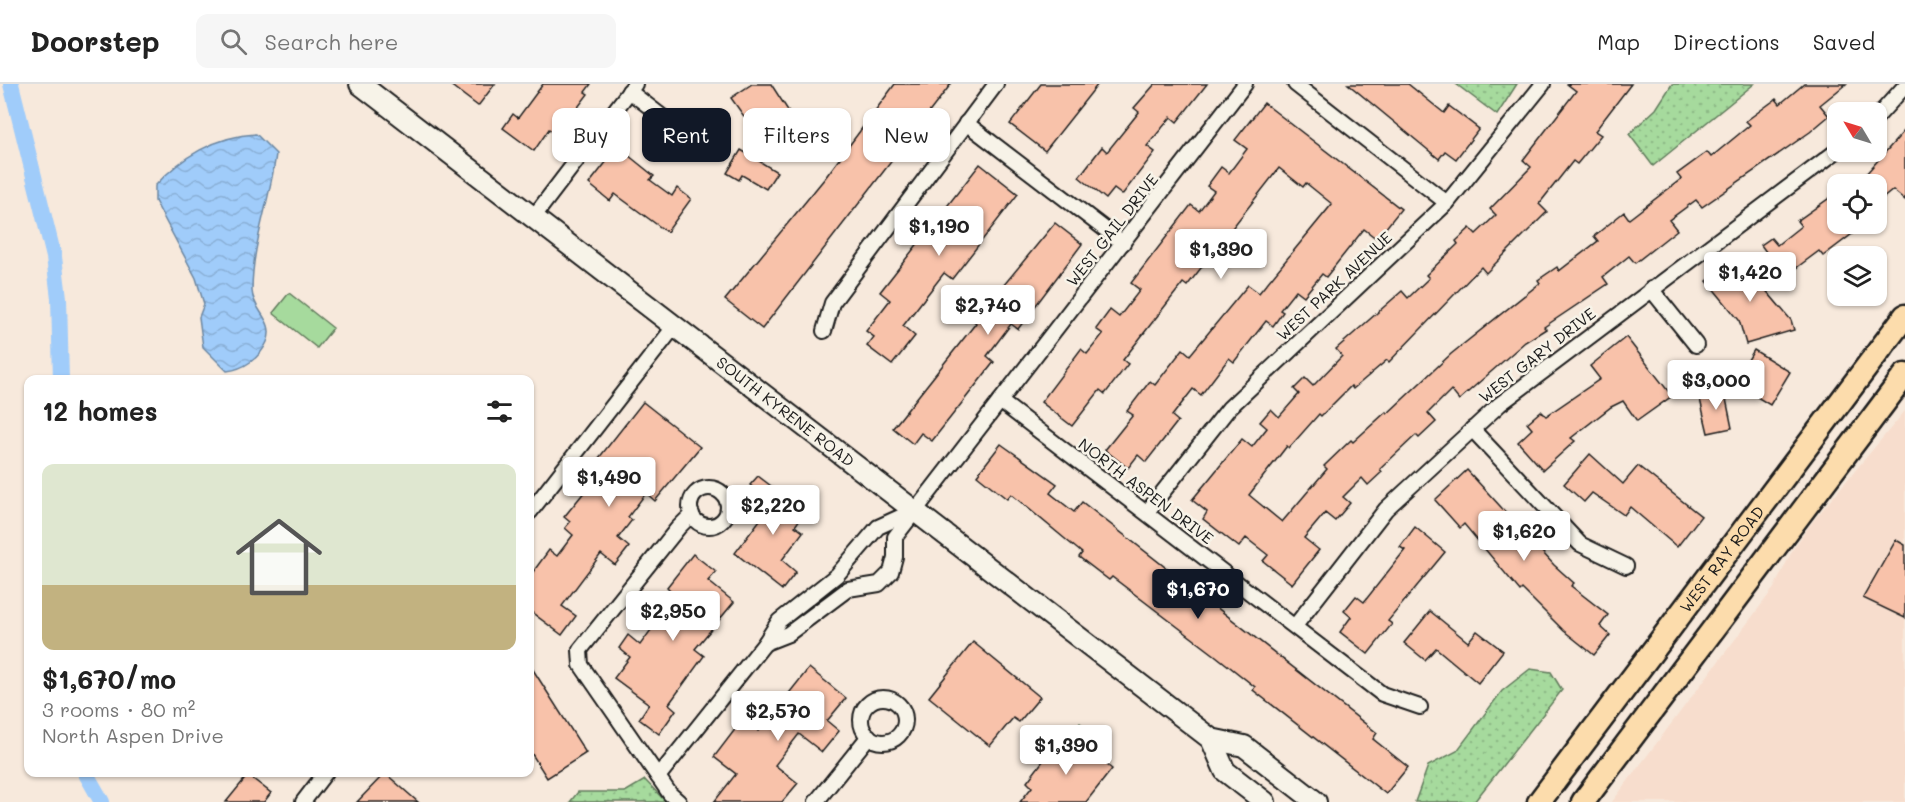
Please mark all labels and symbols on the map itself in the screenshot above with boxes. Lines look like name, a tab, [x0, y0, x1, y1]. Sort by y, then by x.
north arrow	[1827, 102, 1887, 162]
street label: WEST GAIL DRIVE	[1061, 169, 1162, 290]
pin: $1,190	[890, 206, 988, 257]
street label: WEST PARK AVENUE	[1271, 227, 1396, 345]
pin: $1,390	[1172, 229, 1270, 280]
pin: $1,420	[1701, 252, 1799, 303]
pin: $2,740	[939, 285, 1037, 336]
street label: WEST GARY DRIVE	[1474, 302, 1599, 407]
street label: SOUTH KYRENE ROAD	[713, 351, 859, 471]
pin: $3,000	[1667, 360, 1765, 411]
street label: NORTH ASPEN DRIVE	[1075, 433, 1218, 548]
pin: $1,490	[560, 457, 658, 508]
pin: $2,220	[724, 485, 822, 536]
street label: WEST RAY ROAD	[1675, 501, 1768, 616]
pin: $1,620	[1475, 511, 1573, 562]
pin: $1,670	[1149, 569, 1247, 620]
pin: $2,950	[624, 591, 722, 642]
pin: $2,570	[729, 691, 827, 742]
pin: $1,390	[1017, 725, 1115, 776]

